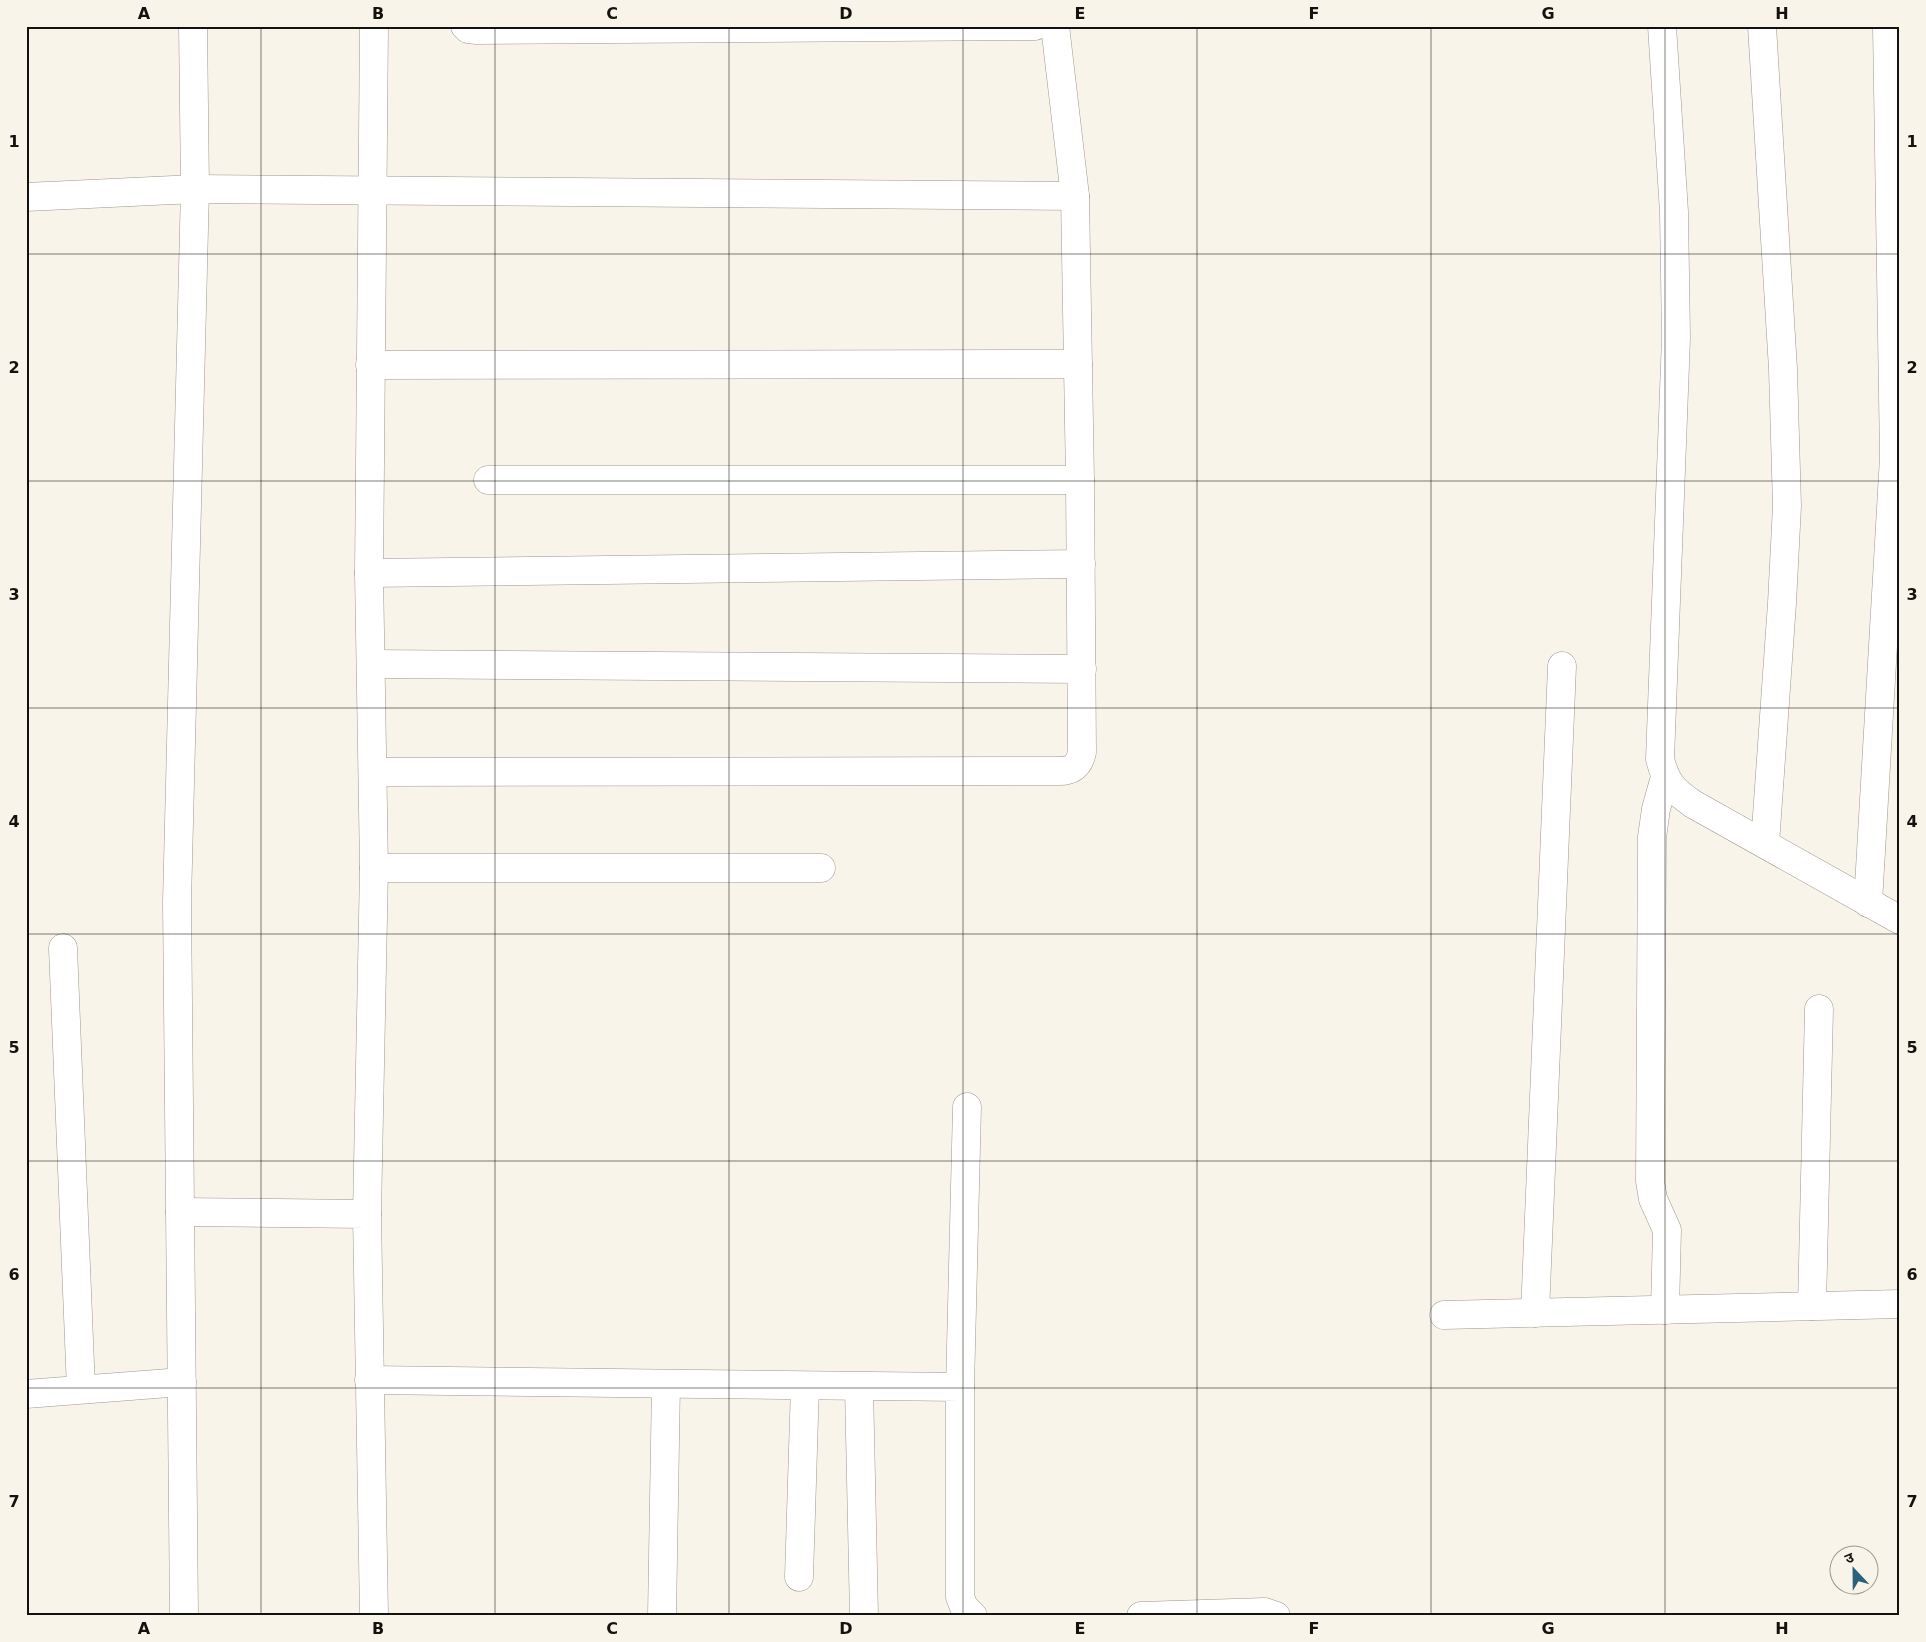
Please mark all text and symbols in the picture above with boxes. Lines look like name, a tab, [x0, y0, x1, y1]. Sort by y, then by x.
text: A	[138, 4, 151, 23]
text: B	[372, 4, 384, 23]
text: C	[606, 4, 618, 23]
text: D	[839, 4, 853, 23]
text: E	[1075, 4, 1085, 23]
text: F	[1309, 4, 1319, 23]
text: G	[1541, 4, 1555, 23]
text: H	[1775, 4, 1789, 23]
text: 1	[8, 132, 20, 151]
text: 1	[1906, 132, 1918, 151]
text: 2	[8, 358, 20, 377]
text: 2	[1906, 358, 1918, 377]
text: 3	[8, 585, 20, 604]
text: 3	[1906, 585, 1918, 604]
text: 4	[8, 812, 20, 831]
text: 4	[1906, 812, 1918, 831]
text: 5	[8, 1038, 20, 1057]
text: 5	[1906, 1038, 1918, 1057]
text: 6	[8, 1265, 20, 1284]
text: 6	[1906, 1265, 1918, 1284]
text: 7	[8, 1492, 20, 1511]
text: 7	[1906, 1492, 1918, 1511]
north arrow	[1828, 1544, 1878, 1594]
text: उ	[1842, 1549, 1857, 1567]
text: A	[138, 1619, 151, 1638]
text: B	[372, 1619, 384, 1638]
text: C	[606, 1619, 618, 1638]
text: D	[839, 1619, 853, 1638]
text: E	[1075, 1619, 1085, 1638]
text: F	[1309, 1619, 1319, 1638]
text: G	[1541, 1619, 1555, 1638]
text: H	[1775, 1619, 1789, 1638]

